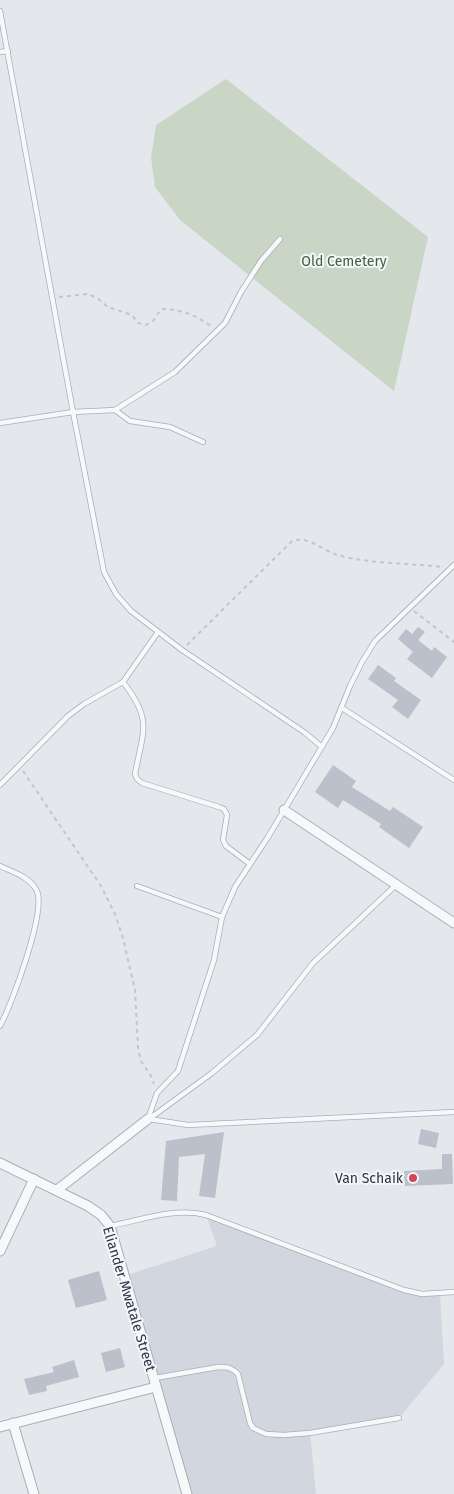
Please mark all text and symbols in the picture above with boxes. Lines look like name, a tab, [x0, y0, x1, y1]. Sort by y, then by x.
park label: Old Cemetery	[301, 253, 387, 270]
place label: Van Schaik	[335, 1170, 404, 1187]
marker: Van Schaik	[407, 1172, 419, 1184]
street label: Eliander Mwatale Street	[99, 1225, 159, 1374]

